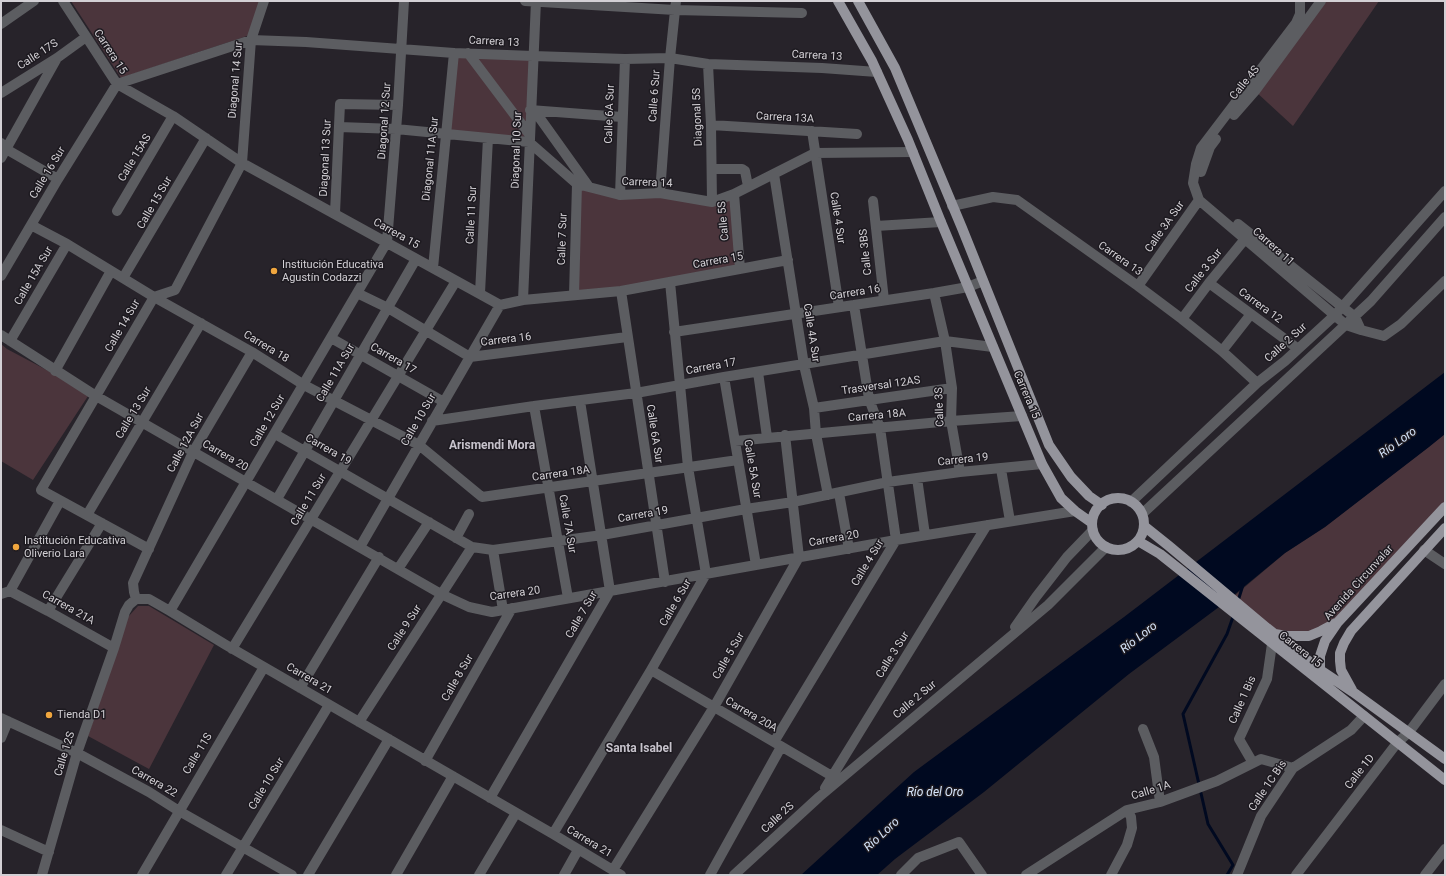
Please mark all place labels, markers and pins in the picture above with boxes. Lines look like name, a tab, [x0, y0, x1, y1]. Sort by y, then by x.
place label: Institución Educativa Agustín Codazzi	[282, 258, 384, 284]
marker: Institución Educativa Agustín Codazzi	[269, 266, 279, 276]
place label: Institución Educativa Oliverio Lara	[24, 534, 126, 560]
marker: Institución Educativa Oliverio Lara	[11, 542, 21, 552]
place label: Tienda D1	[57, 708, 106, 722]
marker: Tienda D1	[44, 710, 54, 720]

